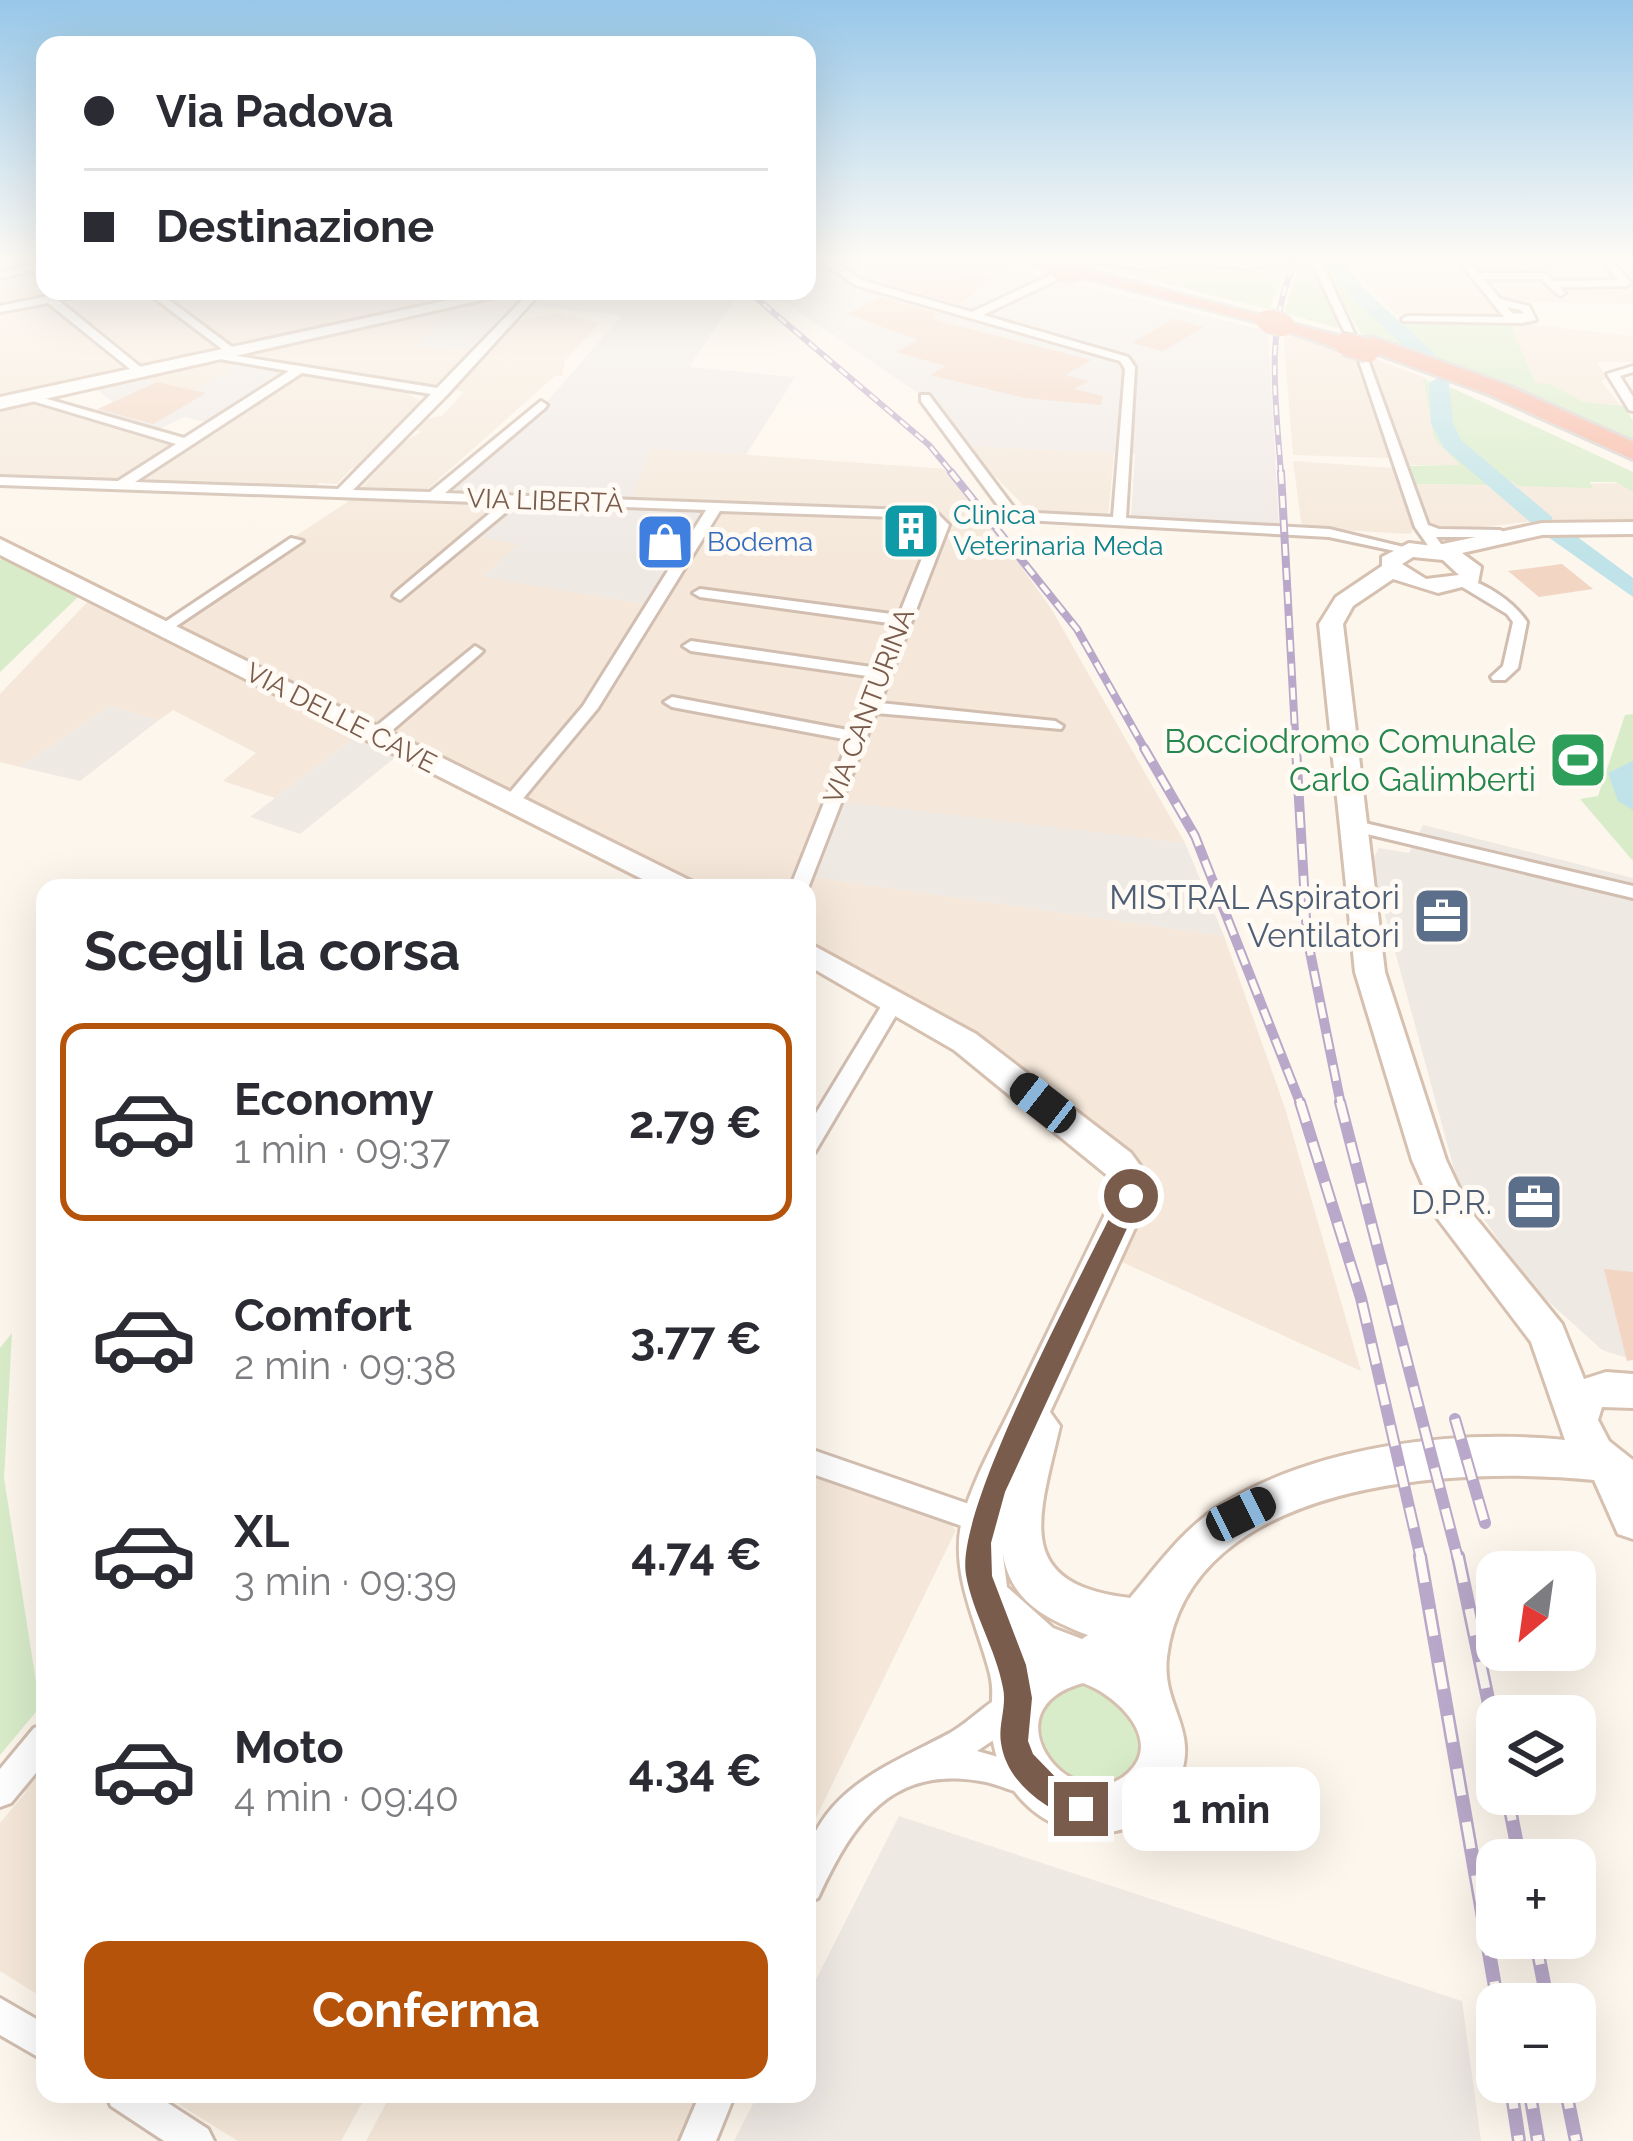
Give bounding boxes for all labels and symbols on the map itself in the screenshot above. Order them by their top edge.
street label: VIA LIBERTÀ [466,482,624,519]
place label: Clinica Veterinaria Meda [953,499,1164,561]
building icon: Clinica Veterinaria Meda [880,500,942,562]
shop icon: Bodema [634,511,696,573]
place label: Bodema [707,526,813,557]
street label: VIA CANTURINA [817,604,920,808]
street label: VIA DELLE CAVE [241,656,442,779]
place label: Bocciodromo Comunale Carlo Galimberti [1164,722,1536,799]
sports icon: Bocciodromo Comunale Carlo Galimberti [1547,729,1609,791]
place label: MISTRAL Aspiratori Ventilatori [1109,878,1400,955]
office icon: MISTRAL Aspiratori Ventilatori [1411,885,1473,947]
car [1004,1067,1082,1139]
route start [1104,1169,1158,1223]
office icon: D.P.R. [1503,1171,1565,1233]
place label: D.P.R. [1411,1183,1492,1222]
car [1201,1482,1281,1546]
north arrow [1476,1551,1596,1671]
callout: 1 min [1123,1767,1321,1851]
route end [1054,1782,1108,1836]

